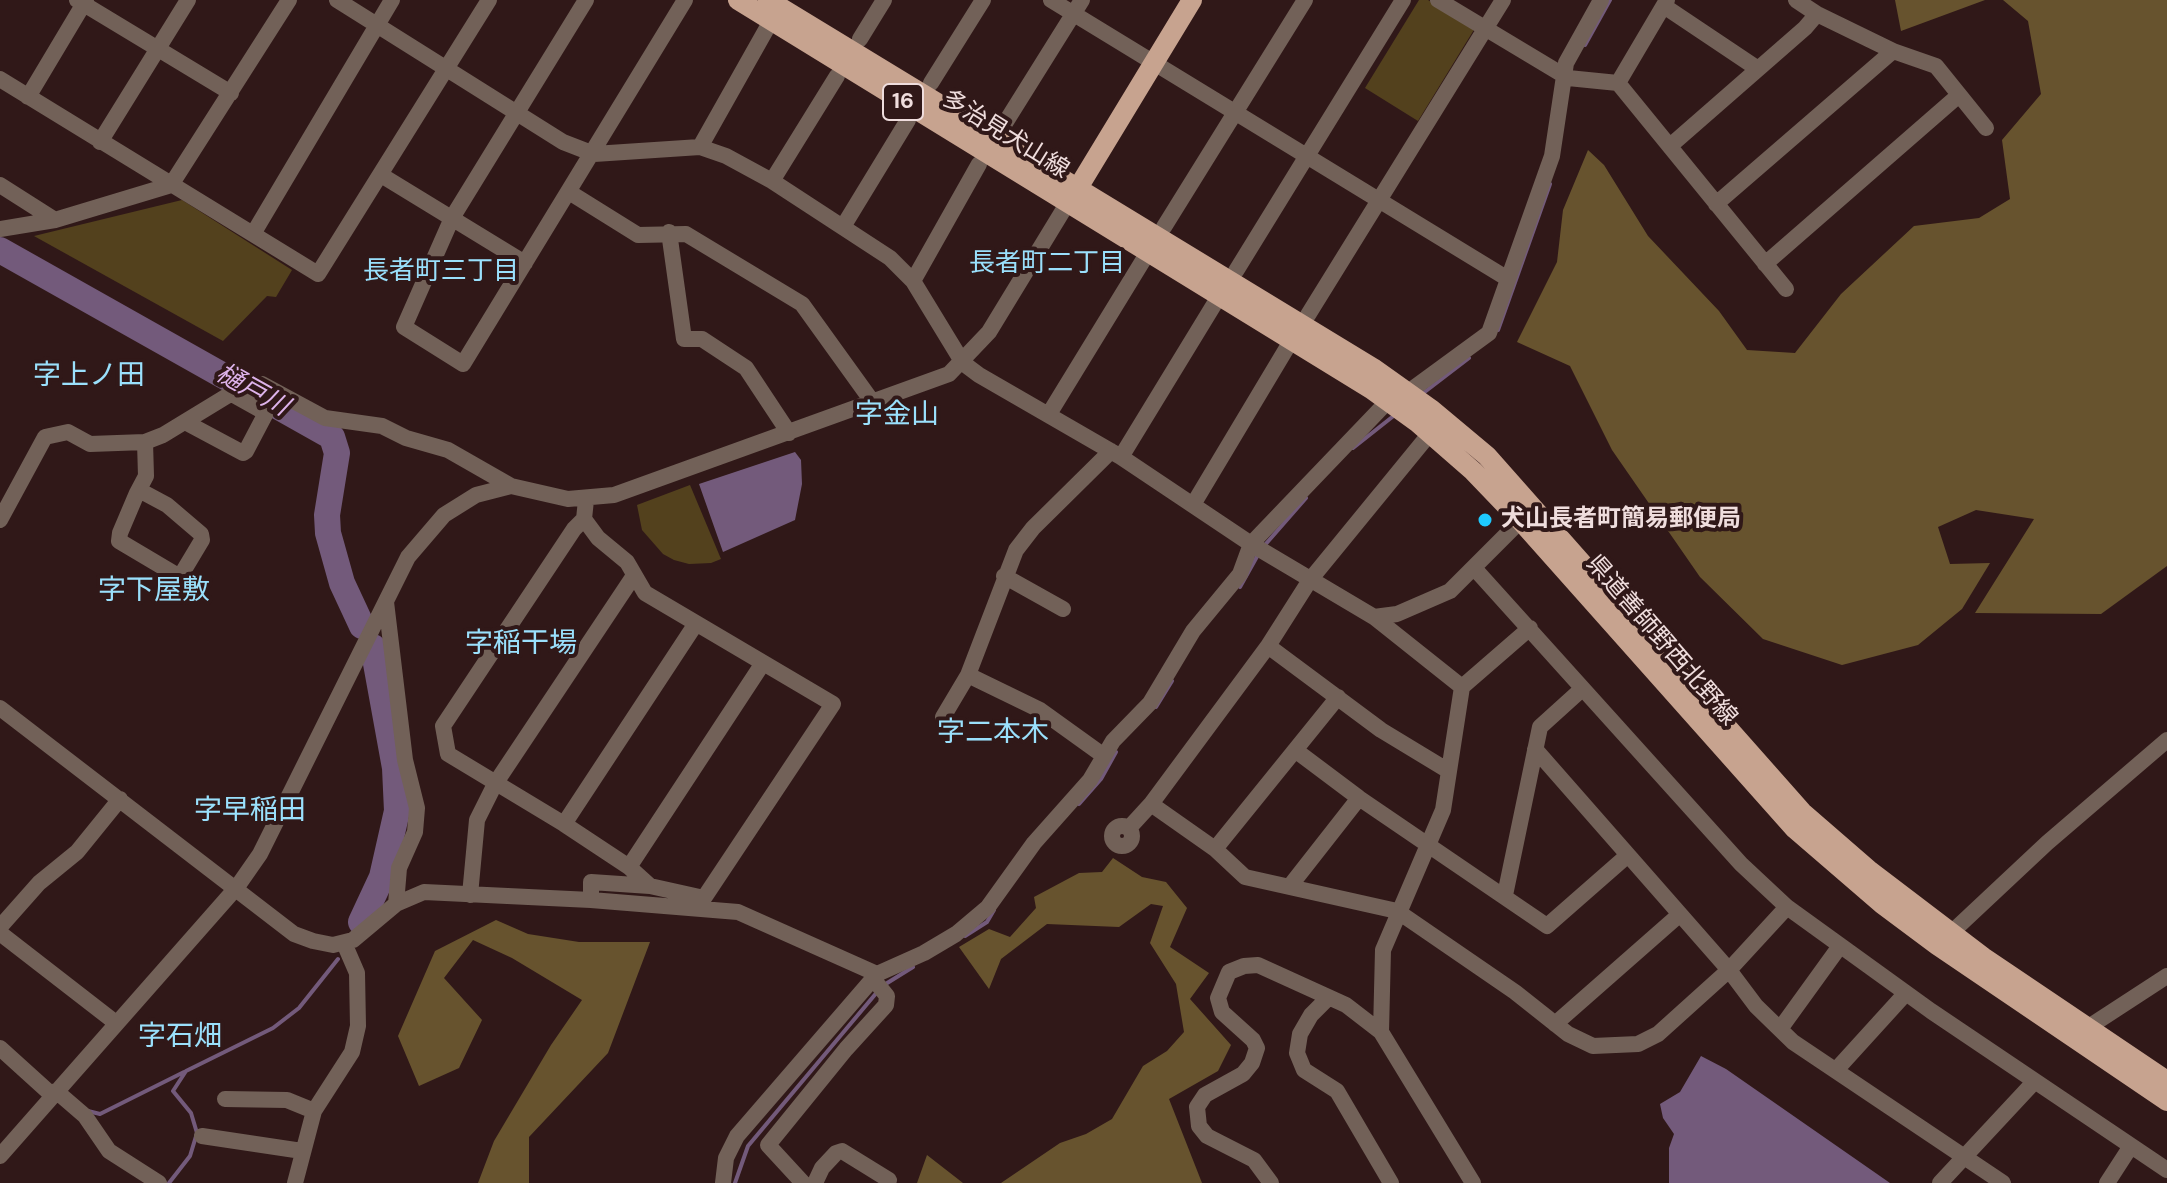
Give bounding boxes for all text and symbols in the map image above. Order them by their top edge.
road number: 16 [883,84,923,120]
street label: 多治見犬山線 [936,85,1074,185]
district label: 長者町二丁目 [969,248,1125,280]
district label: 長者町三丁目 [363,256,519,288]
water label: 樋戸川 [210,358,294,424]
district label: 字上ノ田 [33,360,145,394]
district label: 字金山 [855,399,939,433]
place label: 犬山長者町簡易郵便局 [1501,506,1741,534]
marker: 犬山長者町簡易郵便局 [1476,511,1494,529]
street label: 県道善師野西北野線 [1579,550,1743,732]
district label: 字下屋敷 [98,575,210,609]
district label: 字稲干場 [465,628,577,662]
district label: 字二本木 [937,717,1049,751]
district label: 字早稲田 [194,795,306,829]
district label: 字石畑 [138,1021,222,1055]

